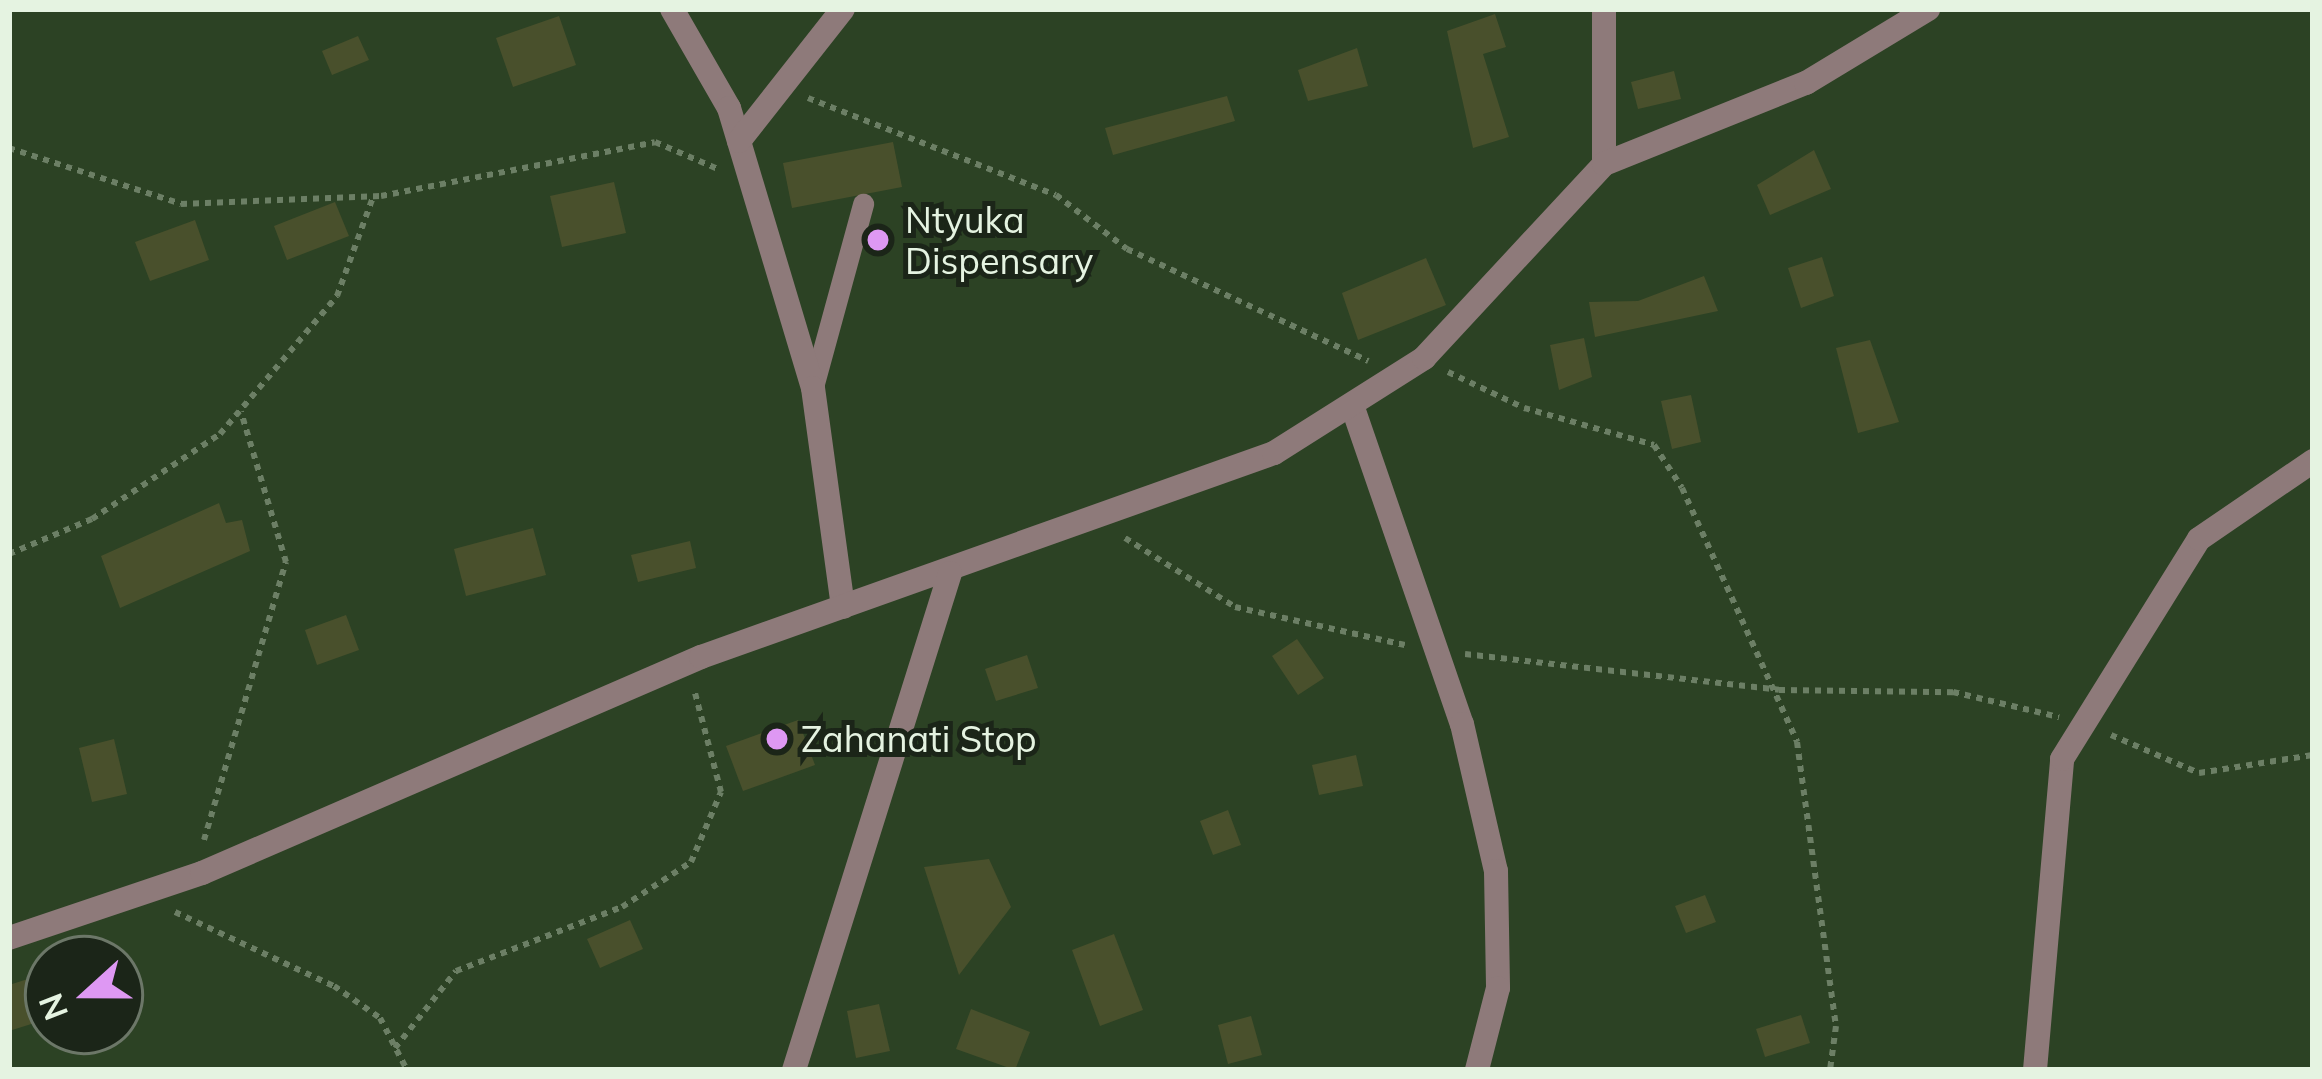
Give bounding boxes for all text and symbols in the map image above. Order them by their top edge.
place label: Ntyuka Dispensary [905,197,1093,282]
marker: Ntyuka Dispensary [862,224,894,256]
place label: Zahanati Stop [801,717,1037,761]
marker: Zahanati Stop [764,726,790,752]
north arrow [24,935,144,1055]
text: N [29,988,76,1026]

